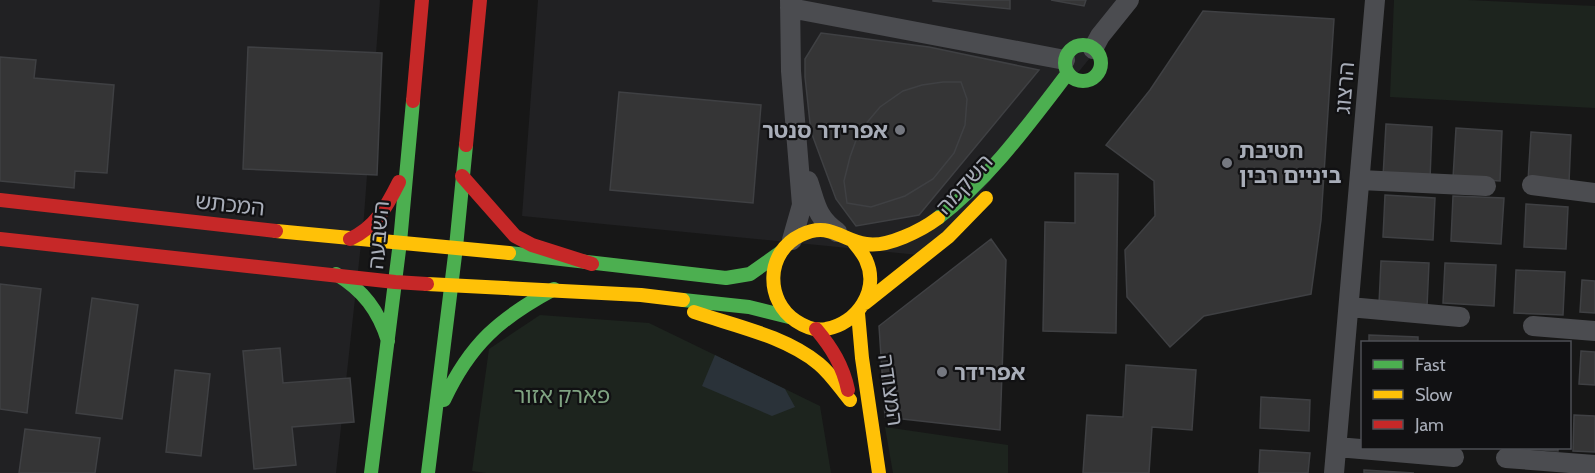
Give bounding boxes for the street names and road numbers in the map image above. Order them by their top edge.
street label: הרצוג [1329,61,1360,115]
street label: השקמה [930,149,998,220]
street label: המכתש [194,187,266,222]
street label: השבעה [362,200,395,270]
street label: המצודה [872,352,909,428]

